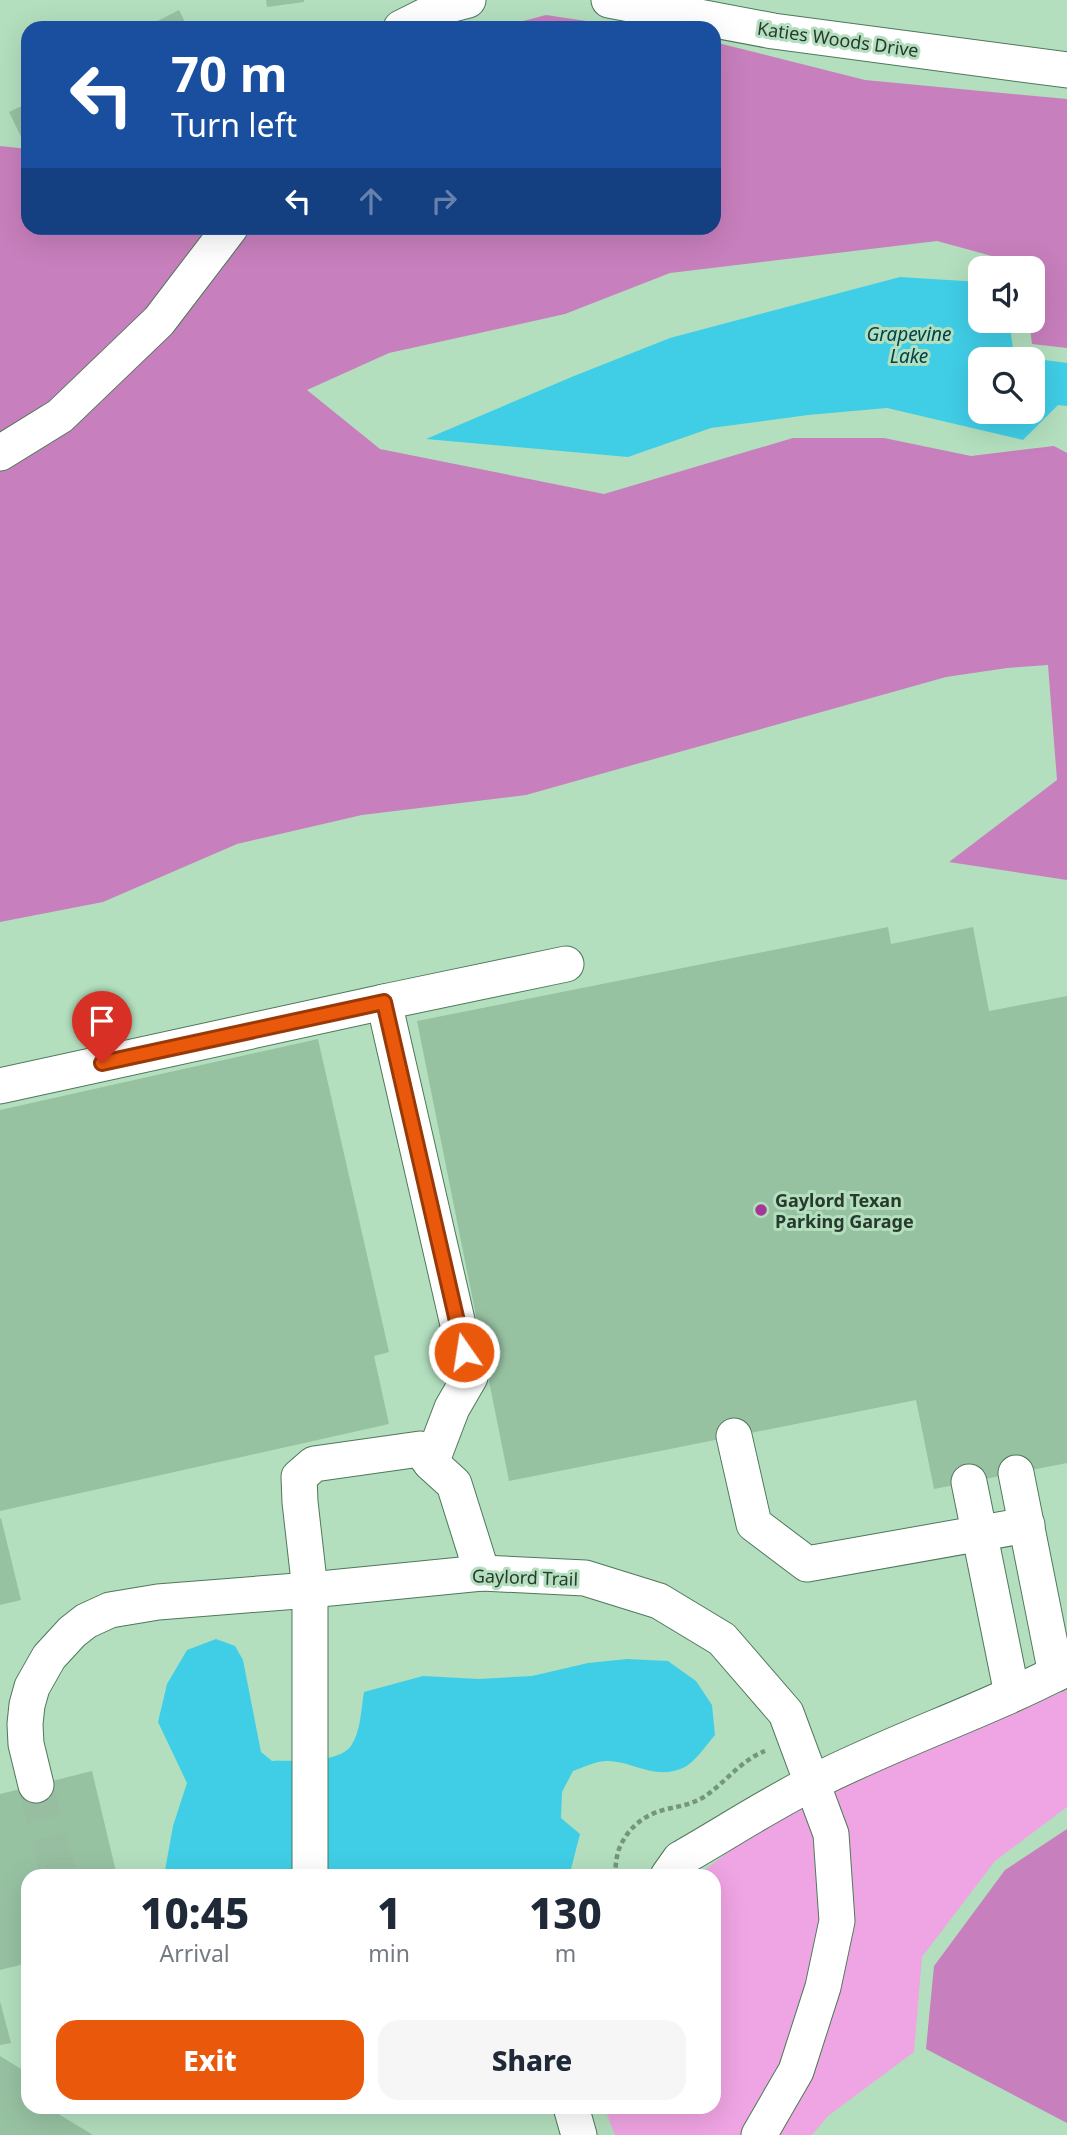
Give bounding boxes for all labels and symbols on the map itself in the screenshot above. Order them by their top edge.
street label: Katies Woods Drive [756,16,920,62]
water label: Grapevine Lake [866,321,952,369]
pin [72,991,132,1063]
place label: Gaylord Texan Parking Garage [775,1188,914,1233]
marker: Gaylord Texan Parking Garage [753,1202,769,1218]
position arrow [427,1315,501,1389]
street label: Gaylord Trail [471,1563,579,1591]

